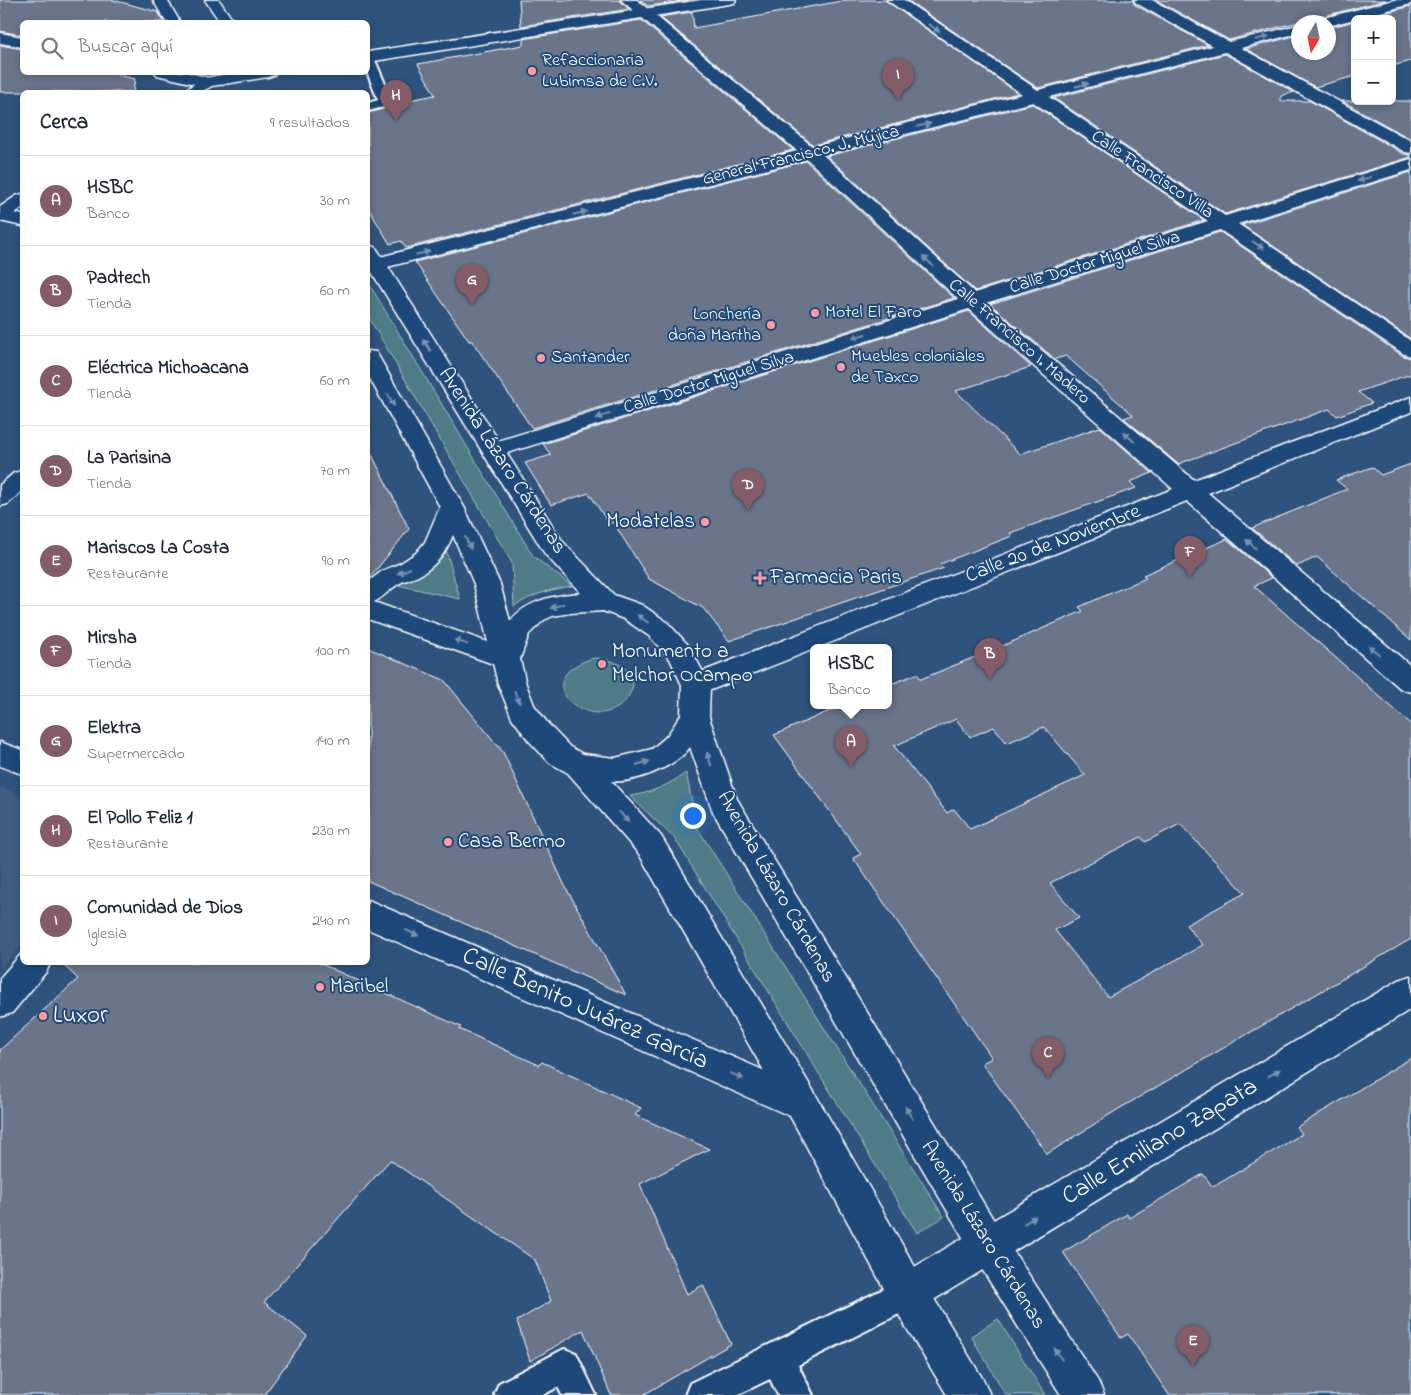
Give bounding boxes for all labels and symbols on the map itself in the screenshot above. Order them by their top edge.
north arrow [1291,15,1336,60]
one-way arrow [927,23,941,33]
one-way arrow [1255,34,1270,42]
place label: Refaccionaria Lubimsa de C.V. [542,48,658,95]
pin: I [882,59,914,100]
marker: Refaccionaria Lubimsa de C.V. [526,65,538,77]
pin: H [380,80,412,121]
one-way arrow [1074,80,1089,88]
street label: General Francisco. J. Mújica [700,119,902,193]
one-way arrow [917,121,932,129]
street label: Calle Francisco Villa [1085,124,1219,226]
one-way arrow [1357,175,1372,183]
one-way arrow [573,209,588,217]
street label: Calle Doctor Miguel Silva [1007,225,1184,302]
one-way arrow [1251,240,1264,250]
one-way arrow [415,249,430,257]
one-way arrow [922,255,934,267]
pin: G [456,264,488,305]
street label: Calle Francisco I. Madero [942,273,1096,411]
place label: Motel El Faro [825,300,922,326]
place label: Lonchería doña Martha [668,302,761,349]
marker: Motel El Faro [809,307,821,319]
marker: Lonchería doña Martha [765,319,777,331]
one-way arrow [851,333,866,341]
one-way arrow [422,339,431,352]
place label: Muebles coloniales de Taxco [851,344,985,391]
place label: Santander [551,345,630,371]
street label: Calle Doctor Miguel Silva [621,345,798,422]
marker: Santander [535,352,547,364]
marker: Muebles coloniales de Taxco [835,361,847,373]
street label: Avenida Lázaro Cárdenas [430,362,574,560]
one-way arrow [387,393,396,407]
one-way arrow [595,413,610,421]
one-way arrow [1122,432,1135,443]
pin: D [732,469,764,510]
street label: Calle 20 de Noviembre [961,497,1146,591]
place label: Modatelas [606,507,695,537]
marker: Modatelas [699,516,711,528]
one-way arrow [465,536,473,550]
pin: F [1174,536,1206,577]
one-way arrow [1246,538,1258,550]
place label: Farmacia Paris [769,563,902,593]
one-way arrow [397,568,411,576]
marker: Farmacia Paris [754,572,766,584]
one-way arrow [549,602,564,610]
one-way arrow [636,614,650,624]
place label: Monumento a Melchor Ocampo [612,637,753,691]
one-way arrow [454,638,469,646]
pin: B [974,638,1006,679]
one-way arrow [1368,645,1381,656]
marker: Monumento a Melchor Ocampo [596,658,608,670]
one-way arrow [513,690,521,705]
pin: A [835,726,867,767]
one-way arrow [704,752,712,767]
one-way arrow [636,759,651,767]
street label: Avenida Lázaro Cárdenas [709,786,843,988]
your location [680,803,706,829]
one-way arrow [618,810,630,822]
place label: Casa Bermo [458,827,565,857]
marker: Casa Bermo [442,836,454,848]
one-way arrow [405,930,419,938]
street label: Calle Benito Juárez García [456,938,714,1080]
place label: Maribel [330,972,388,1002]
marker: Maribel [314,981,326,993]
place label: Luxor [53,998,108,1034]
marker: Luxor [37,1010,49,1022]
pin: C [1032,1037,1064,1078]
street label: Calle Emiliano Zapata [1055,1069,1265,1215]
one-way arrow [1267,1069,1280,1078]
one-way arrow [730,1072,744,1080]
one-way arrow [904,1107,913,1120]
street label: Avenida Lázaro Cárdenas [913,1135,1053,1335]
one-way arrow [1023,1216,1036,1225]
pin: E [1177,1325,1209,1366]
one-way arrow [1053,1347,1062,1361]

